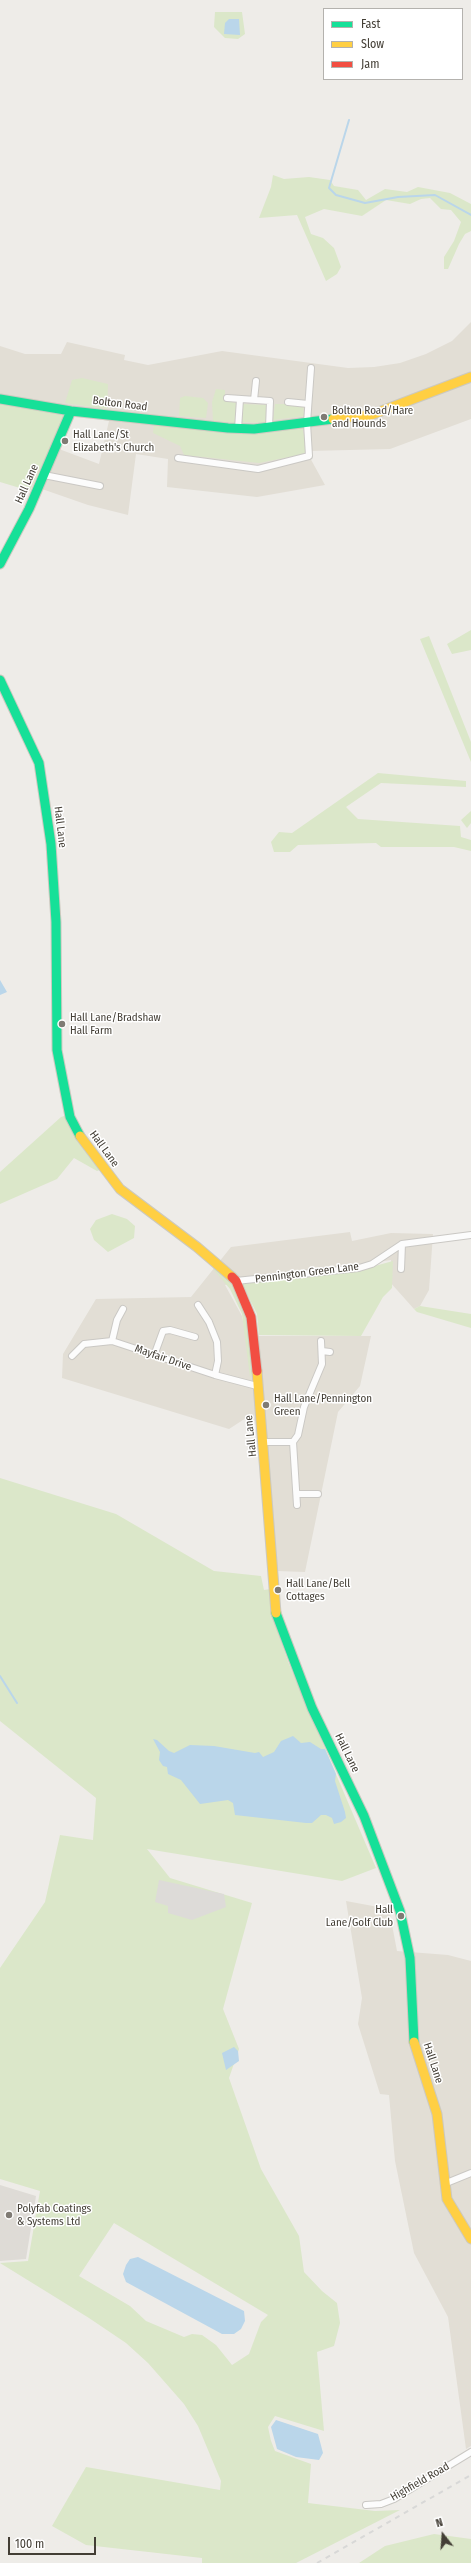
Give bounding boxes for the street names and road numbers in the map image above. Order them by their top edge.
street label: Bolton Road [92,394,148,414]
street label: Hall Lane [12,462,42,506]
street label: Hall Lane [51,805,69,849]
street label: Hall Lane [86,1128,122,1170]
street label: Pennington Green Lane [254,1260,360,1286]
street label: Mayfair Drive [133,1342,193,1374]
street label: Hall Lane [242,1415,260,1457]
street label: Hall Lane [332,1731,362,1775]
street label: Hall Lane [420,2041,446,2085]
street label: Highfield Road [388,2460,452,2504]

